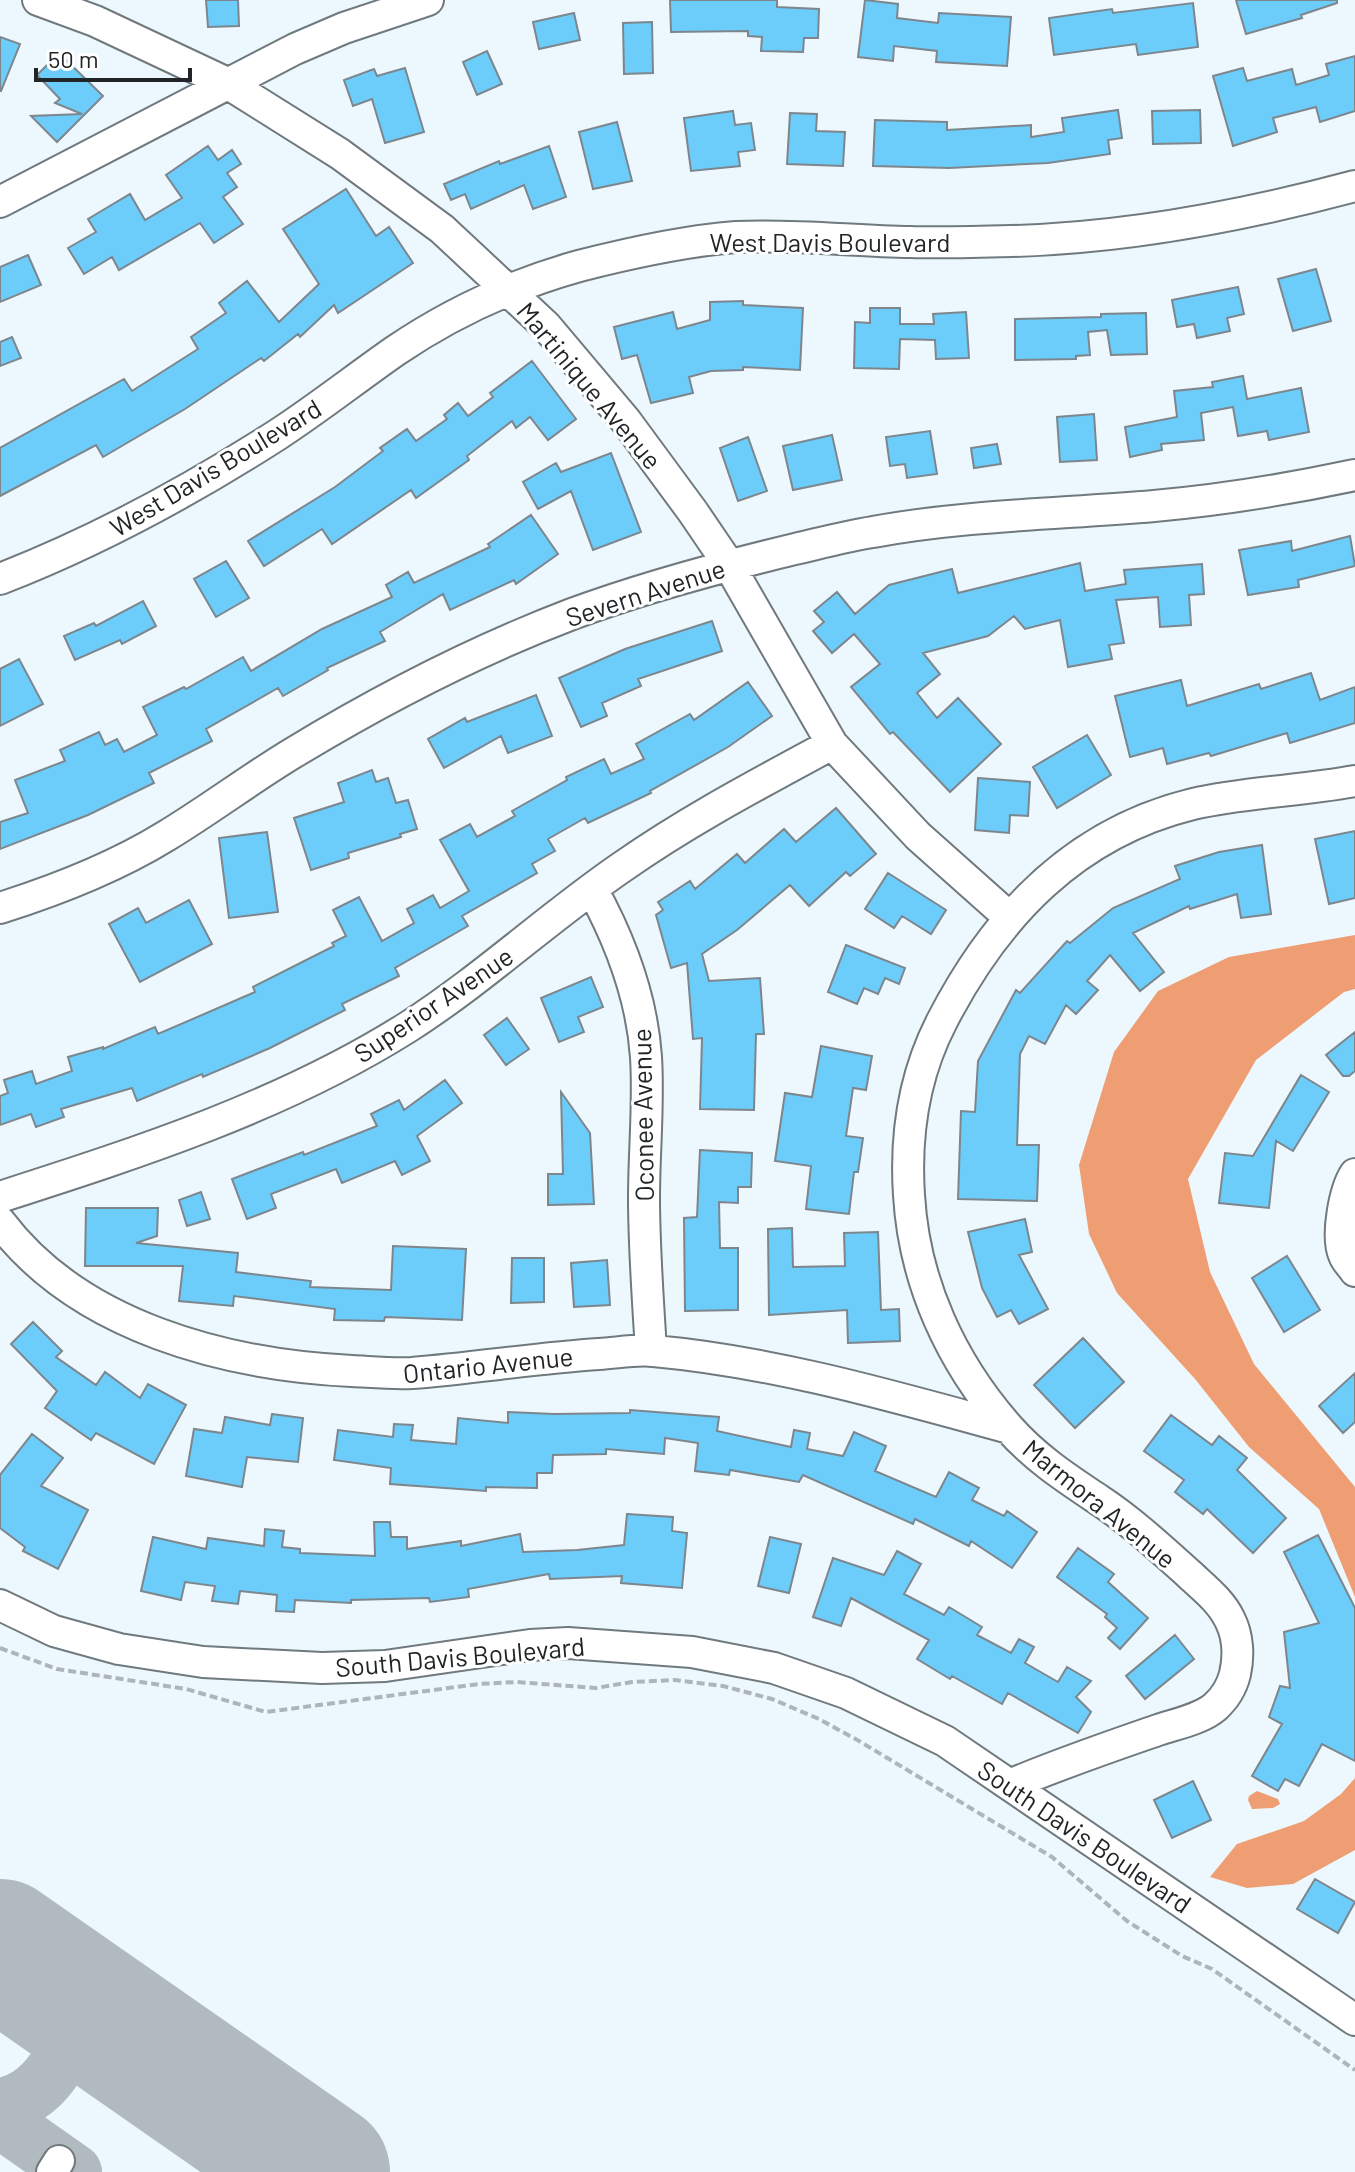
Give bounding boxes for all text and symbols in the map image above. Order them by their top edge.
scale bar [36,32,190,82]
text: 50 m [48,44,99,73]
street label: West Davis Boulevard [710,226,950,257]
street label: Martinique Avenue [511,295,669,475]
street label: West Davis Boulevard [104,392,326,542]
street label: Severn Avenue [561,552,729,632]
street label: Superior Avenue [348,940,518,1068]
street label: Oconee Avenue [625,1028,659,1202]
street label: Ontario Avenue [401,1340,575,1388]
street label: Marmora Avenue [1017,1432,1183,1574]
street label: South Davis Boulevard [334,1630,586,1682]
street label: South Davis Boulevard [973,1753,1197,1919]

